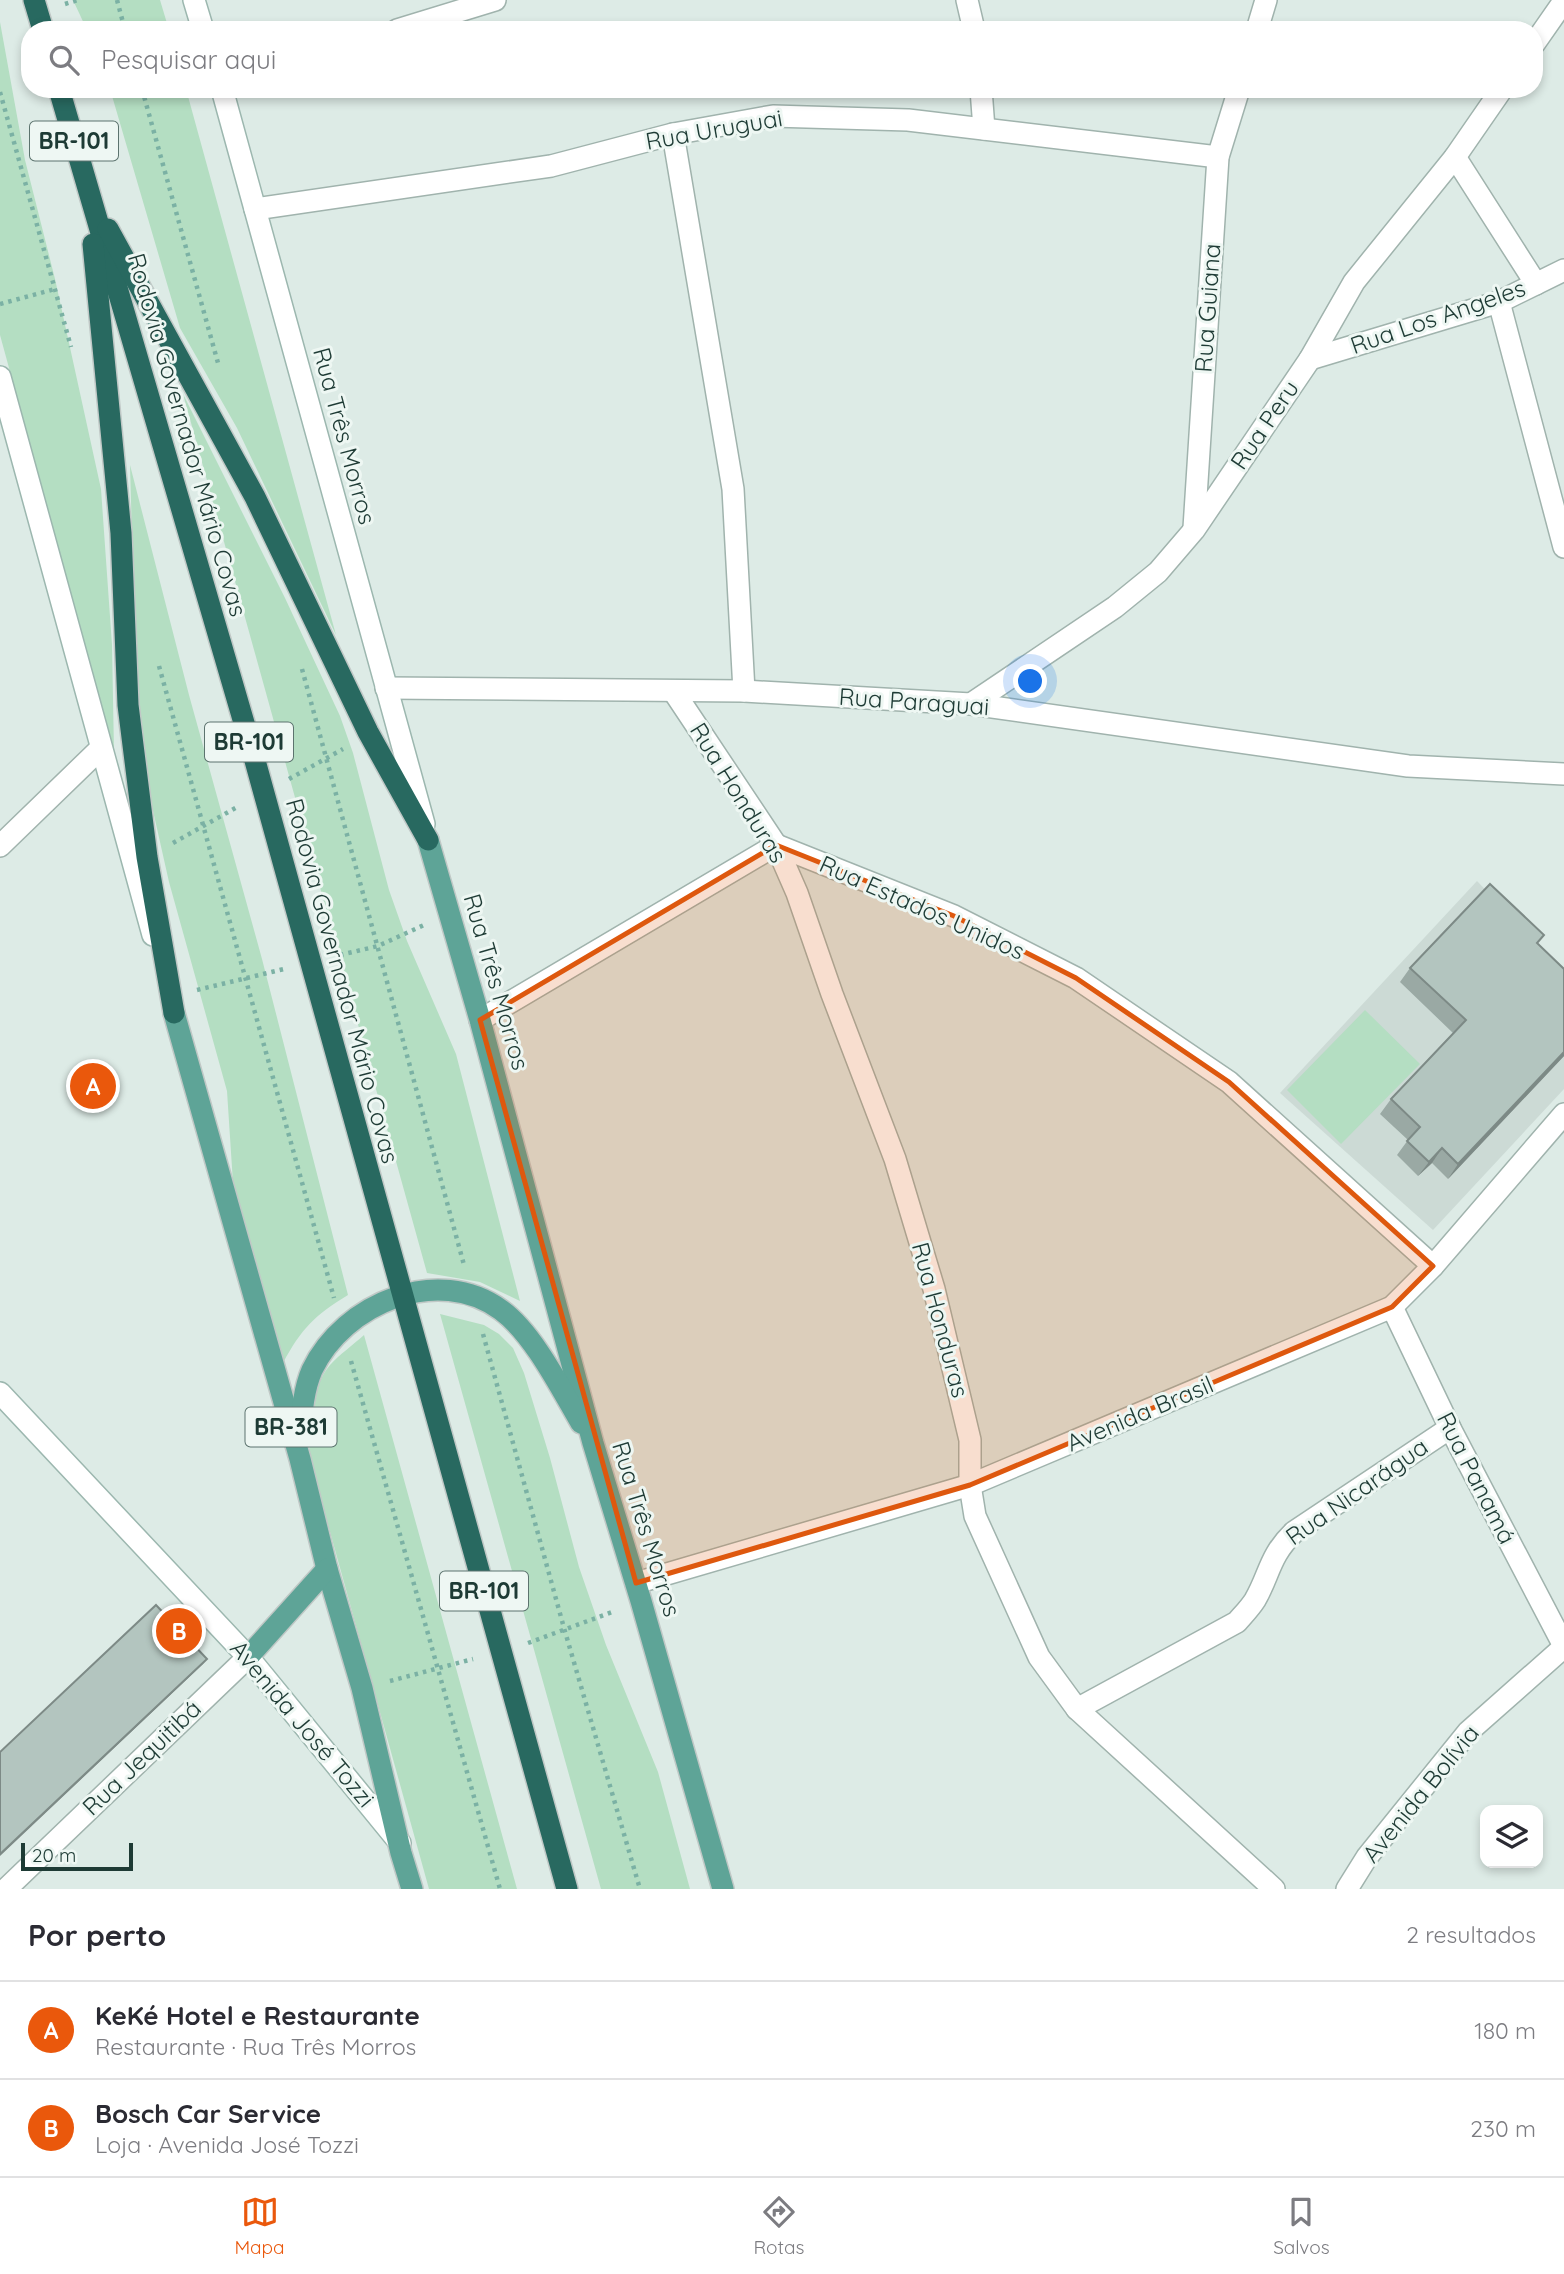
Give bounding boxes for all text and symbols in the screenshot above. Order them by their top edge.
search box [21,21,1543,98]
icon: search [45,41,83,79]
text: Pesquisar aqui [101,43,276,76]
street label: Rua Uruguai [643,102,785,156]
road number: BR-101 [30,122,118,160]
street label: Rua Guiana [1188,243,1226,373]
street label: Rodovia Governador Mário Covas [122,250,254,620]
street label: Rua Los Angeles [1346,272,1529,360]
street label: Rua Três Morros [307,344,383,527]
street label: Rua Peru [1223,374,1305,475]
your location [1013,664,1047,698]
street label: Rua Paraguai [838,681,990,721]
street label: Rua Honduras [684,717,794,868]
road number: BR-101 [205,722,293,762]
street label: Rodovia Governador Mário Covas [280,795,406,1166]
street label: Rua Estados Unidos [815,848,1030,966]
street label: Rua Três Morros [457,890,536,1073]
pin: A [70,1060,116,1112]
street label: Rua Honduras [906,1239,976,1401]
street label: Avenida Brasil [1062,1369,1218,1457]
street label: Rua Panamá [1431,1407,1523,1549]
road number: BR-381 [246,1408,336,1446]
street label: Rua Nicarágua [1280,1431,1433,1551]
street label: Rua Três Morros [606,1437,688,1620]
road number: BR-101 [440,1572,528,1610]
pin: B [156,1605,202,1657]
street label: Avenida José Tozzi [224,1634,382,1813]
street label: Rua Jequitibá [76,1693,207,1821]
street label: Avenida Bolívia [1355,1718,1485,1868]
map controls [1480,1805,1543,1868]
button: layers [1480,1805,1543,1868]
scale bar [21,1840,133,1872]
text: 20 m [32,1843,76,1867]
text: Por perto [28,1916,166,1954]
text: 2 resultados [1406,1920,1536,1949]
text: KeKé Hotel e Restaurante [95,1999,420,2032]
text: A [44,2016,58,2045]
text: 180 m [1474,2016,1536,2045]
text: Restaurante · Rua Três Morros [95,2032,416,2061]
text: Bosch Car Service [95,2097,321,2130]
text: B [43,2114,59,2143]
text: 230 m [1470,2114,1536,2143]
text: Loja · Avenida José Tozzi [95,2130,359,2159]
tab: Mapa [234,2193,285,2259]
tab: Rotas [753,2193,804,2259]
tab: Salvos [1273,2193,1330,2259]

